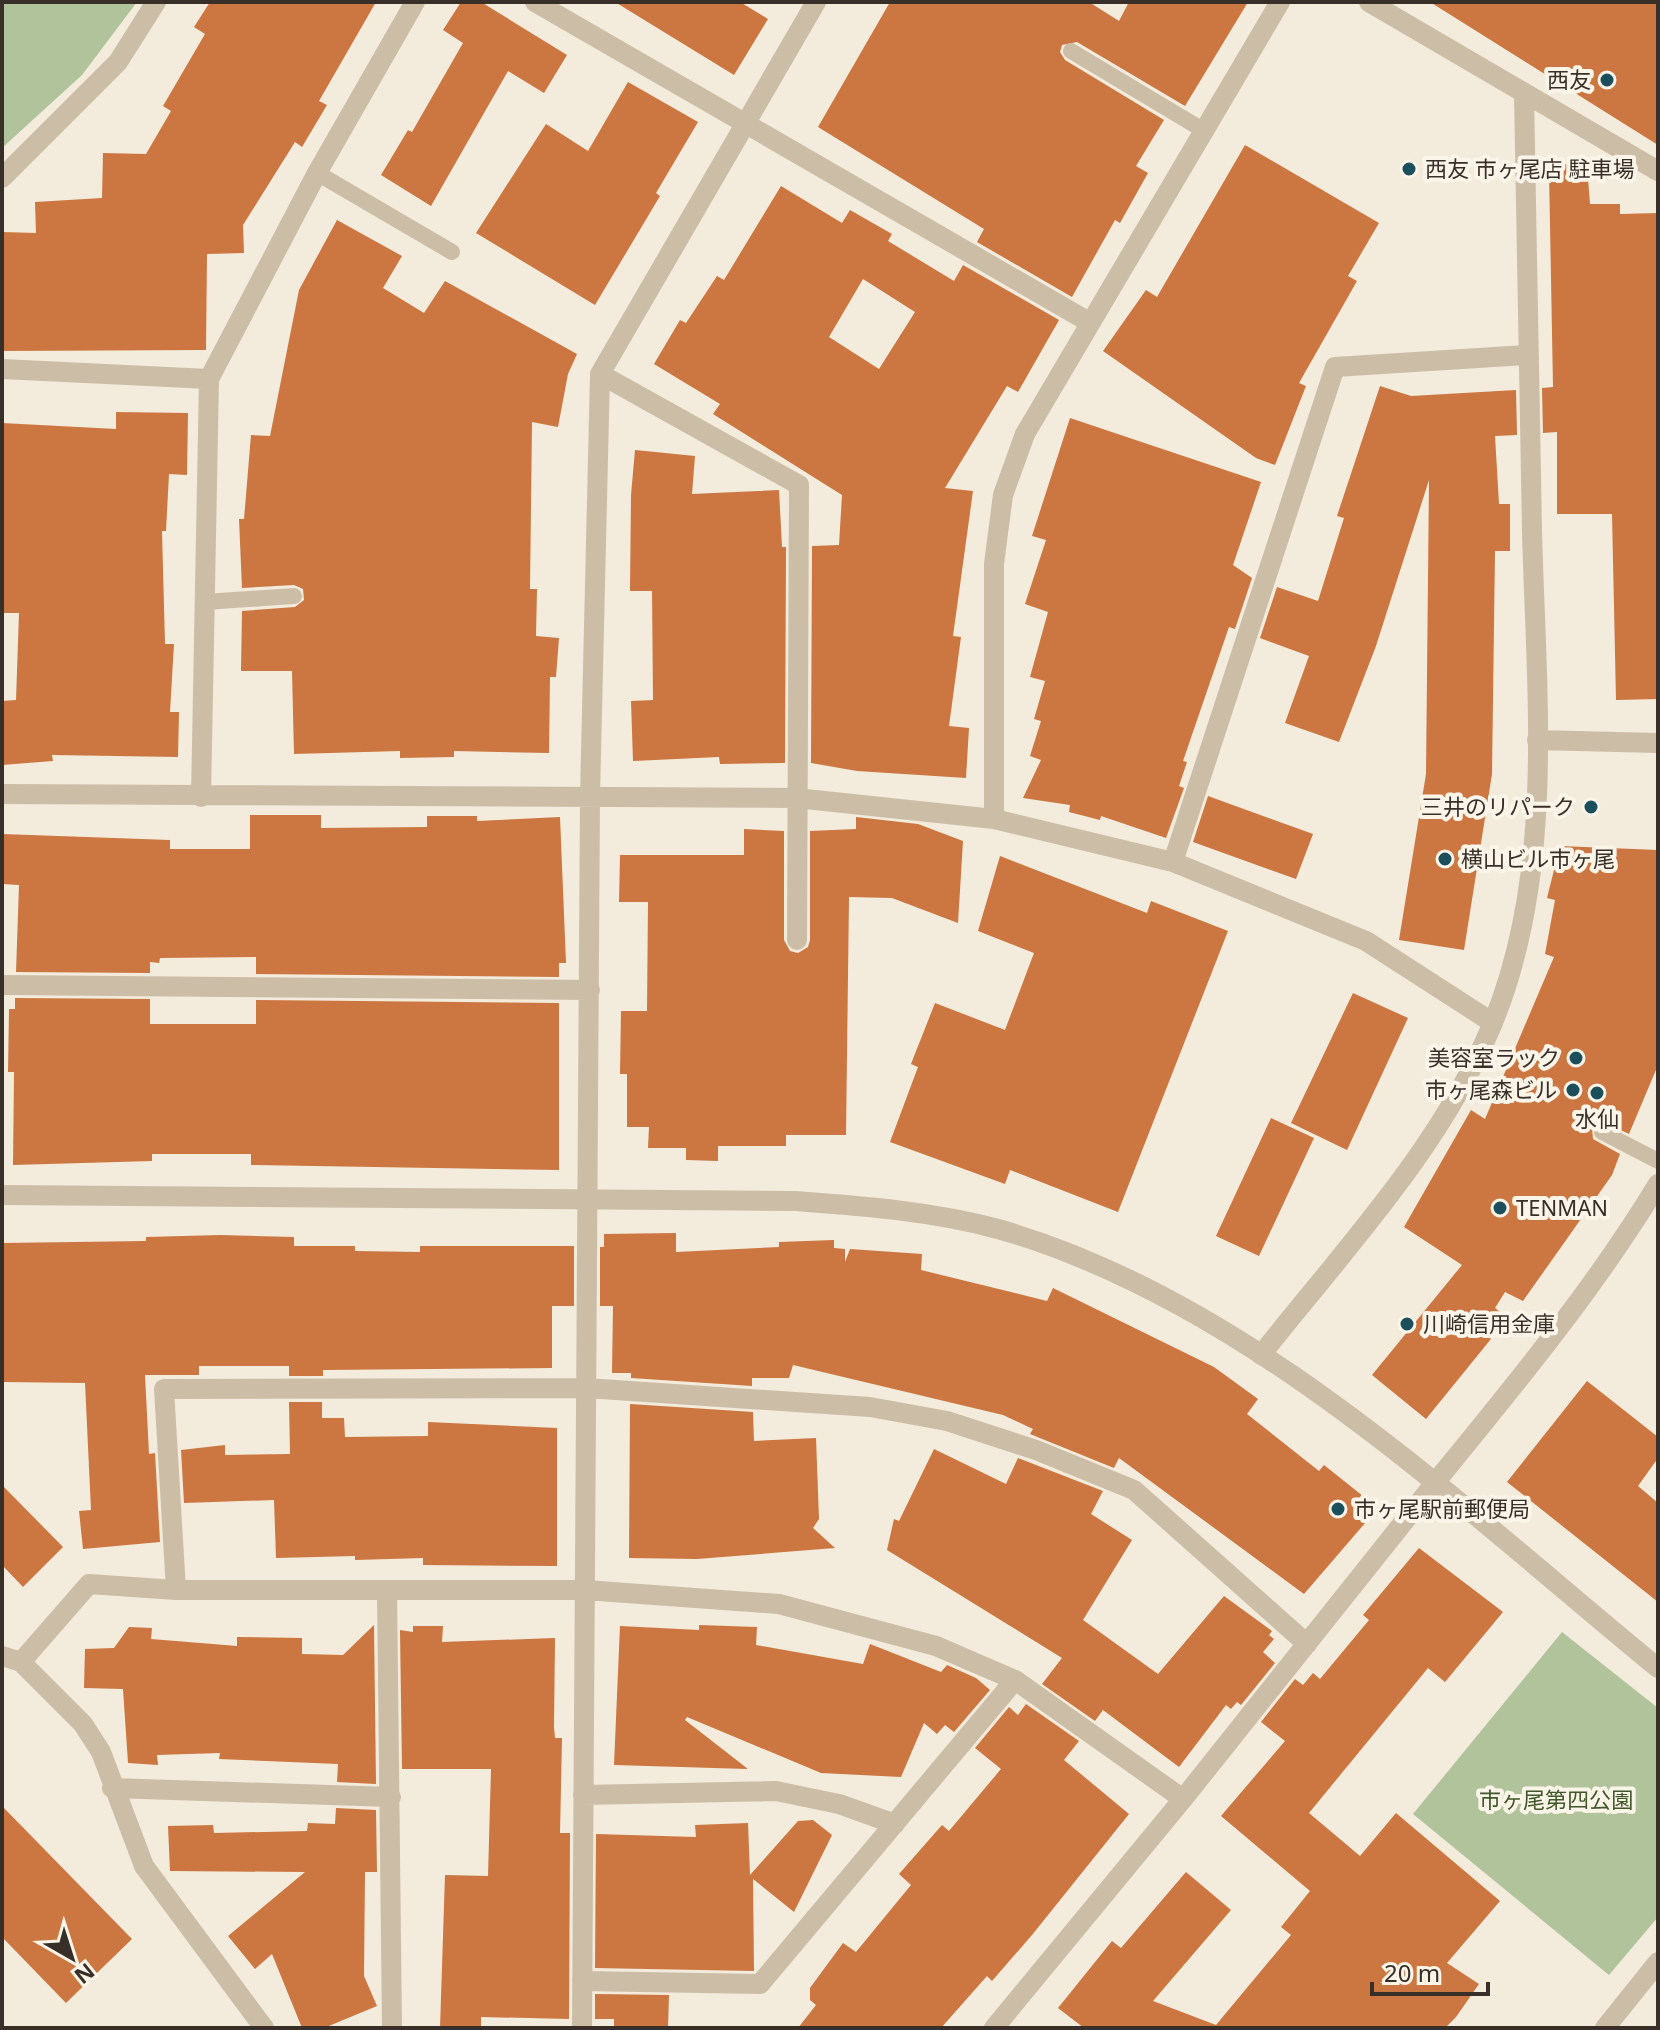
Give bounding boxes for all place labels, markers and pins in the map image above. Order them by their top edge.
place label: 西友 [1547,64,1591,94]
marker: 西友 [1598,71,1616,89]
place label: 西友 市ヶ尾店 駐車場 [1425,153,1634,183]
marker: 西友 市ヶ尾店 駐車場 [1400,160,1418,178]
place label: 三井のリパーク [1421,791,1575,821]
marker: 三井のリパーク [1582,798,1600,816]
place label: 横山ビル市ヶ尾 [1461,843,1615,873]
marker: 横山ビル市ヶ尾 [1436,850,1454,868]
place label: 美容室ラック [1428,1042,1560,1072]
marker: 美容室ラック [1567,1049,1585,1067]
place label: 市ヶ尾森ビル [1425,1074,1557,1104]
marker: 市ヶ尾森ビル [1564,1081,1582,1099]
marker: 水仙 [1588,1084,1606,1102]
place label: 水仙 [1575,1103,1619,1133]
place label: TENMAN [1516,1192,1608,1222]
marker: TENMAN [1491,1199,1509,1217]
place label: 川崎信用金庫 [1423,1308,1555,1338]
marker: 川崎信用金庫 [1398,1315,1416,1333]
place label: 市ヶ尾駅前郵便局 [1354,1493,1530,1523]
marker: 市ヶ尾駅前郵便局 [1329,1500,1347,1518]

